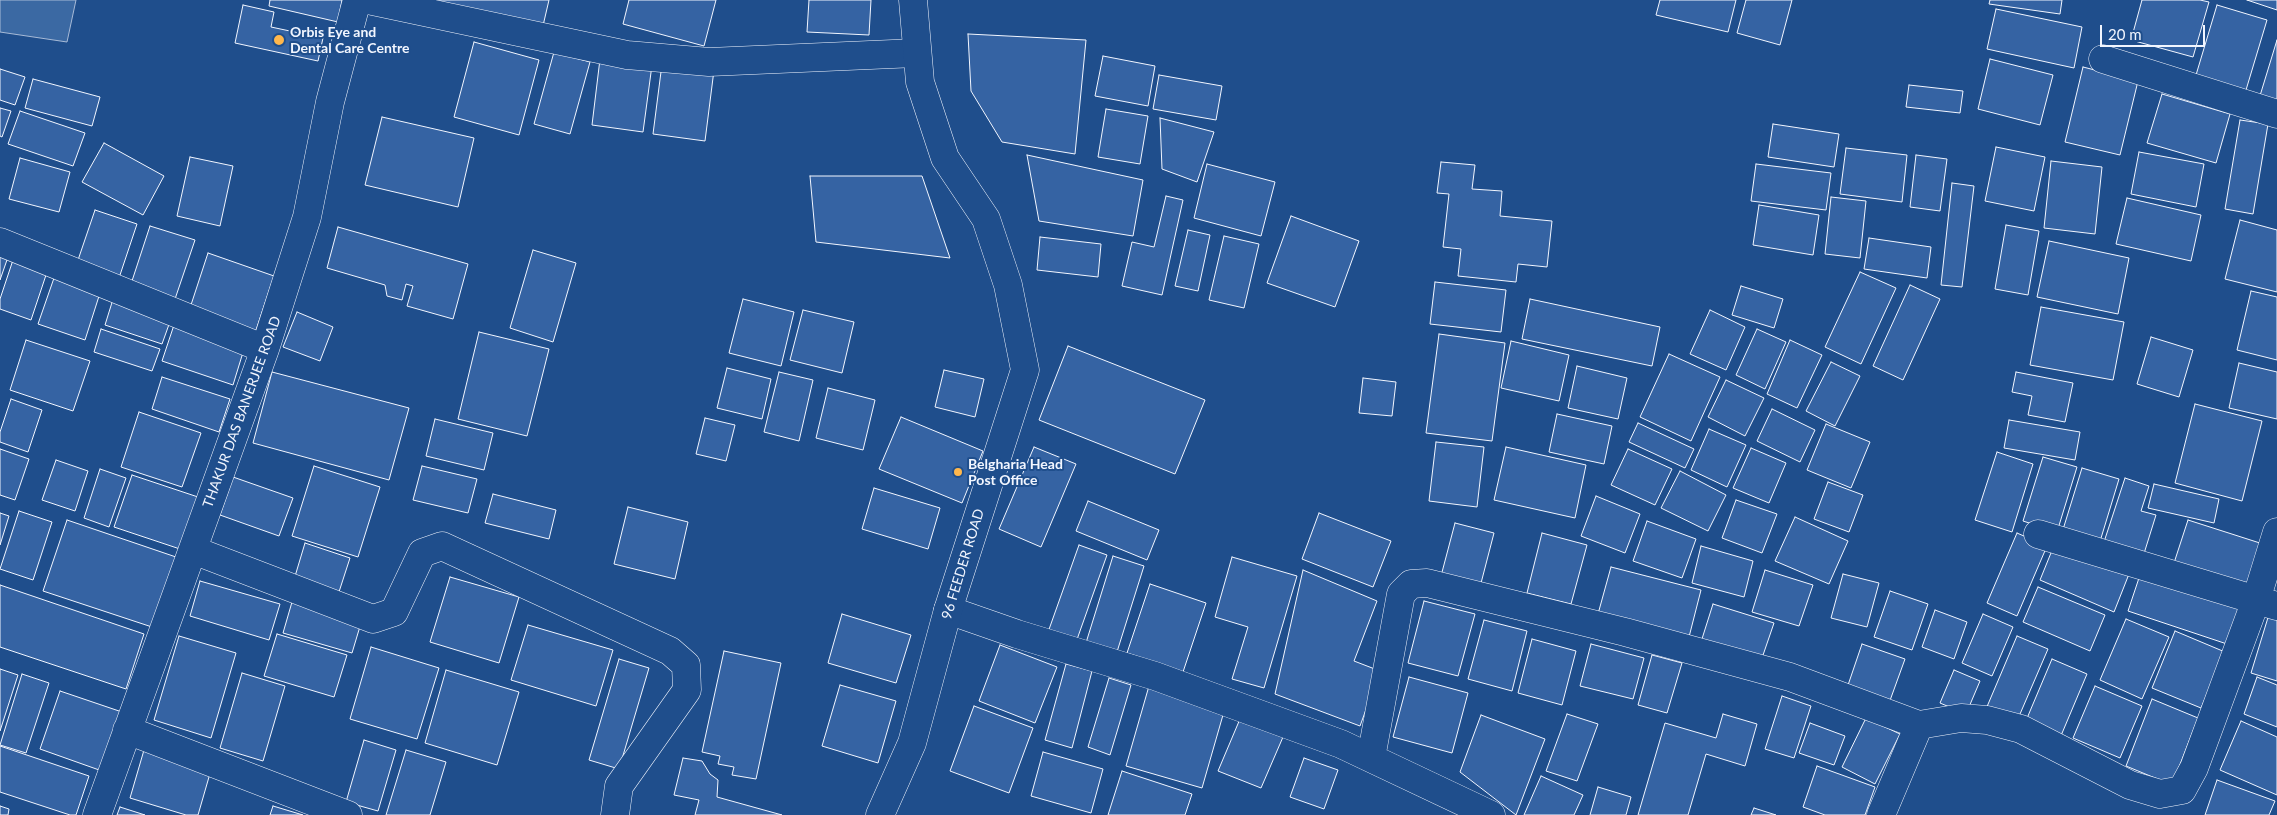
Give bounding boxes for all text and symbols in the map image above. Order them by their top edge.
scale bar [2102,15,2207,47]
place label: Orbis Eye and Dental Care Centre [290,24,409,56]
text: 20 m [2108,25,2142,43]
marker: Orbis Eye and Dental Care Centre [272,33,286,47]
street label: THAKUR DAS BANERJEE ROAD [199,314,285,510]
place label: Belgharia Head Post Office [968,456,1063,488]
marker: Belgharia Head Post Office [952,466,964,478]
street label: 96 FEEDER ROAD [938,507,988,621]

